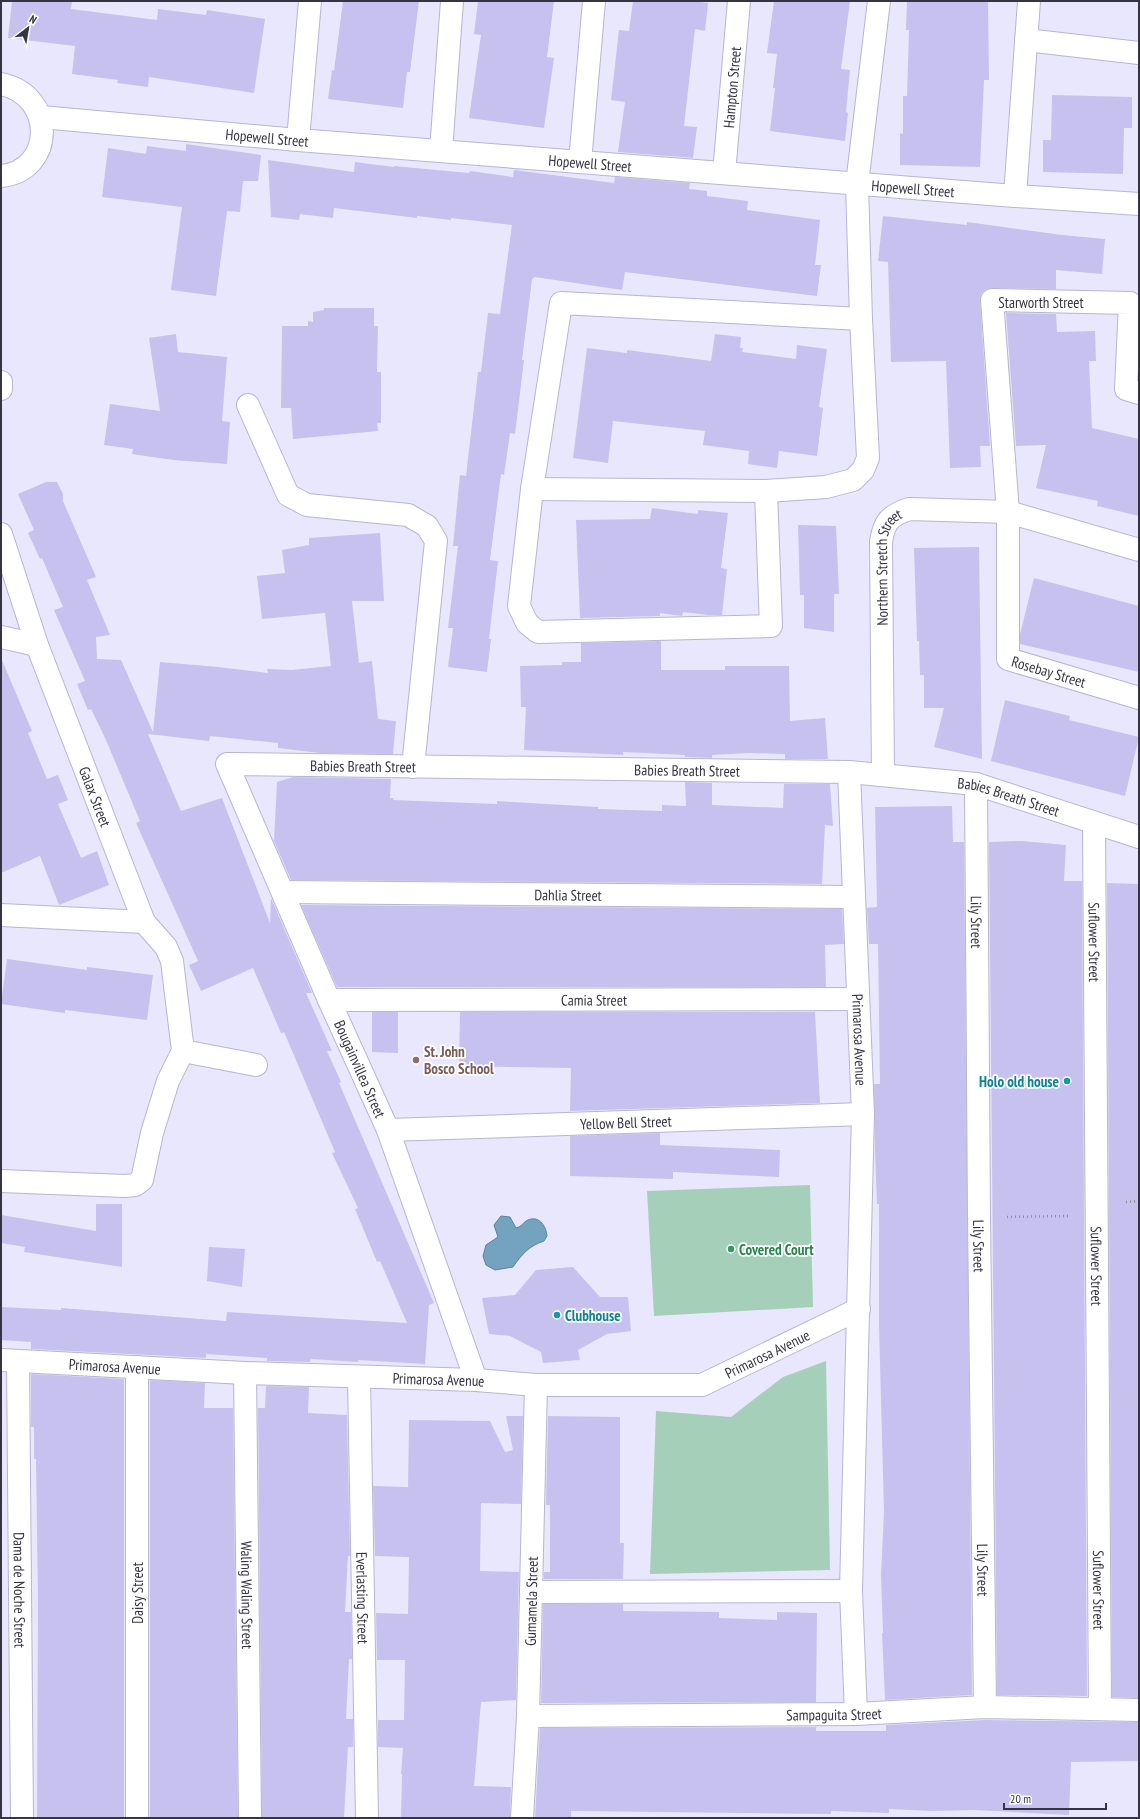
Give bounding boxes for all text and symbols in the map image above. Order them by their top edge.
north arrow [8,8,48,48]
text: N [27,12,39,27]
street label: Hampton Street [718,46,744,129]
street label: Hopewell Street [225,124,309,150]
street label: Hopewell Street [548,150,632,176]
street label: Hopewell Street [871,175,955,201]
street label: Starworth Street [998,293,1084,312]
street label: Northern Stretch Street [871,504,905,626]
street label: Rosebay Street [1010,651,1088,691]
street label: Babies Breath Street [310,756,416,776]
street label: Babies Breath Street [634,760,740,780]
street label: Galax Street [75,764,116,829]
street label: Babies Breath Street [957,773,1062,820]
street label: Dahlia Street [534,885,602,904]
street label: Lily Street [967,896,987,948]
street label: Suflower Street [1085,902,1105,982]
street label: Camia Street [561,990,627,1009]
street label: Primarosa Avenue [849,993,871,1086]
street label: Bougainvillea Street [330,1017,390,1121]
place label: St. John Bosco School [424,1042,494,1078]
marker: St. John Bosco School [411,1055,421,1065]
place label: Holo old house [979,1072,1059,1091]
marker: Holo old house [1062,1076,1072,1086]
street label: Yellow Bell Street [580,1111,672,1133]
street label: Lily Street [970,1220,989,1272]
street label: Suflower Street [1087,1226,1107,1306]
place label: Covered Court [739,1240,814,1259]
marker: Covered Court [726,1244,736,1254]
place label: Clubhouse [565,1306,621,1325]
marker: Clubhouse [552,1310,562,1320]
street label: Primarosa Avenue [722,1325,813,1382]
street label: Primarosa Avenue [68,1354,161,1378]
street label: Primarosa Avenue [392,1368,485,1390]
street label: Dama de Noche Street [10,1532,30,1648]
street label: Waling Waling Street [237,1541,258,1649]
street label: Lily Street [974,1544,993,1596]
street label: Suflower Street [1089,1550,1109,1630]
street label: Everlasting Street [353,1552,373,1644]
street label: Gumamela Street [520,1556,541,1646]
street label: Daisy Street [128,1562,147,1624]
street label: Sampaguita Street [786,1703,882,1724]
scale bar [1004,1785,1106,1811]
text: 20 m [1010,1791,1031,1806]

